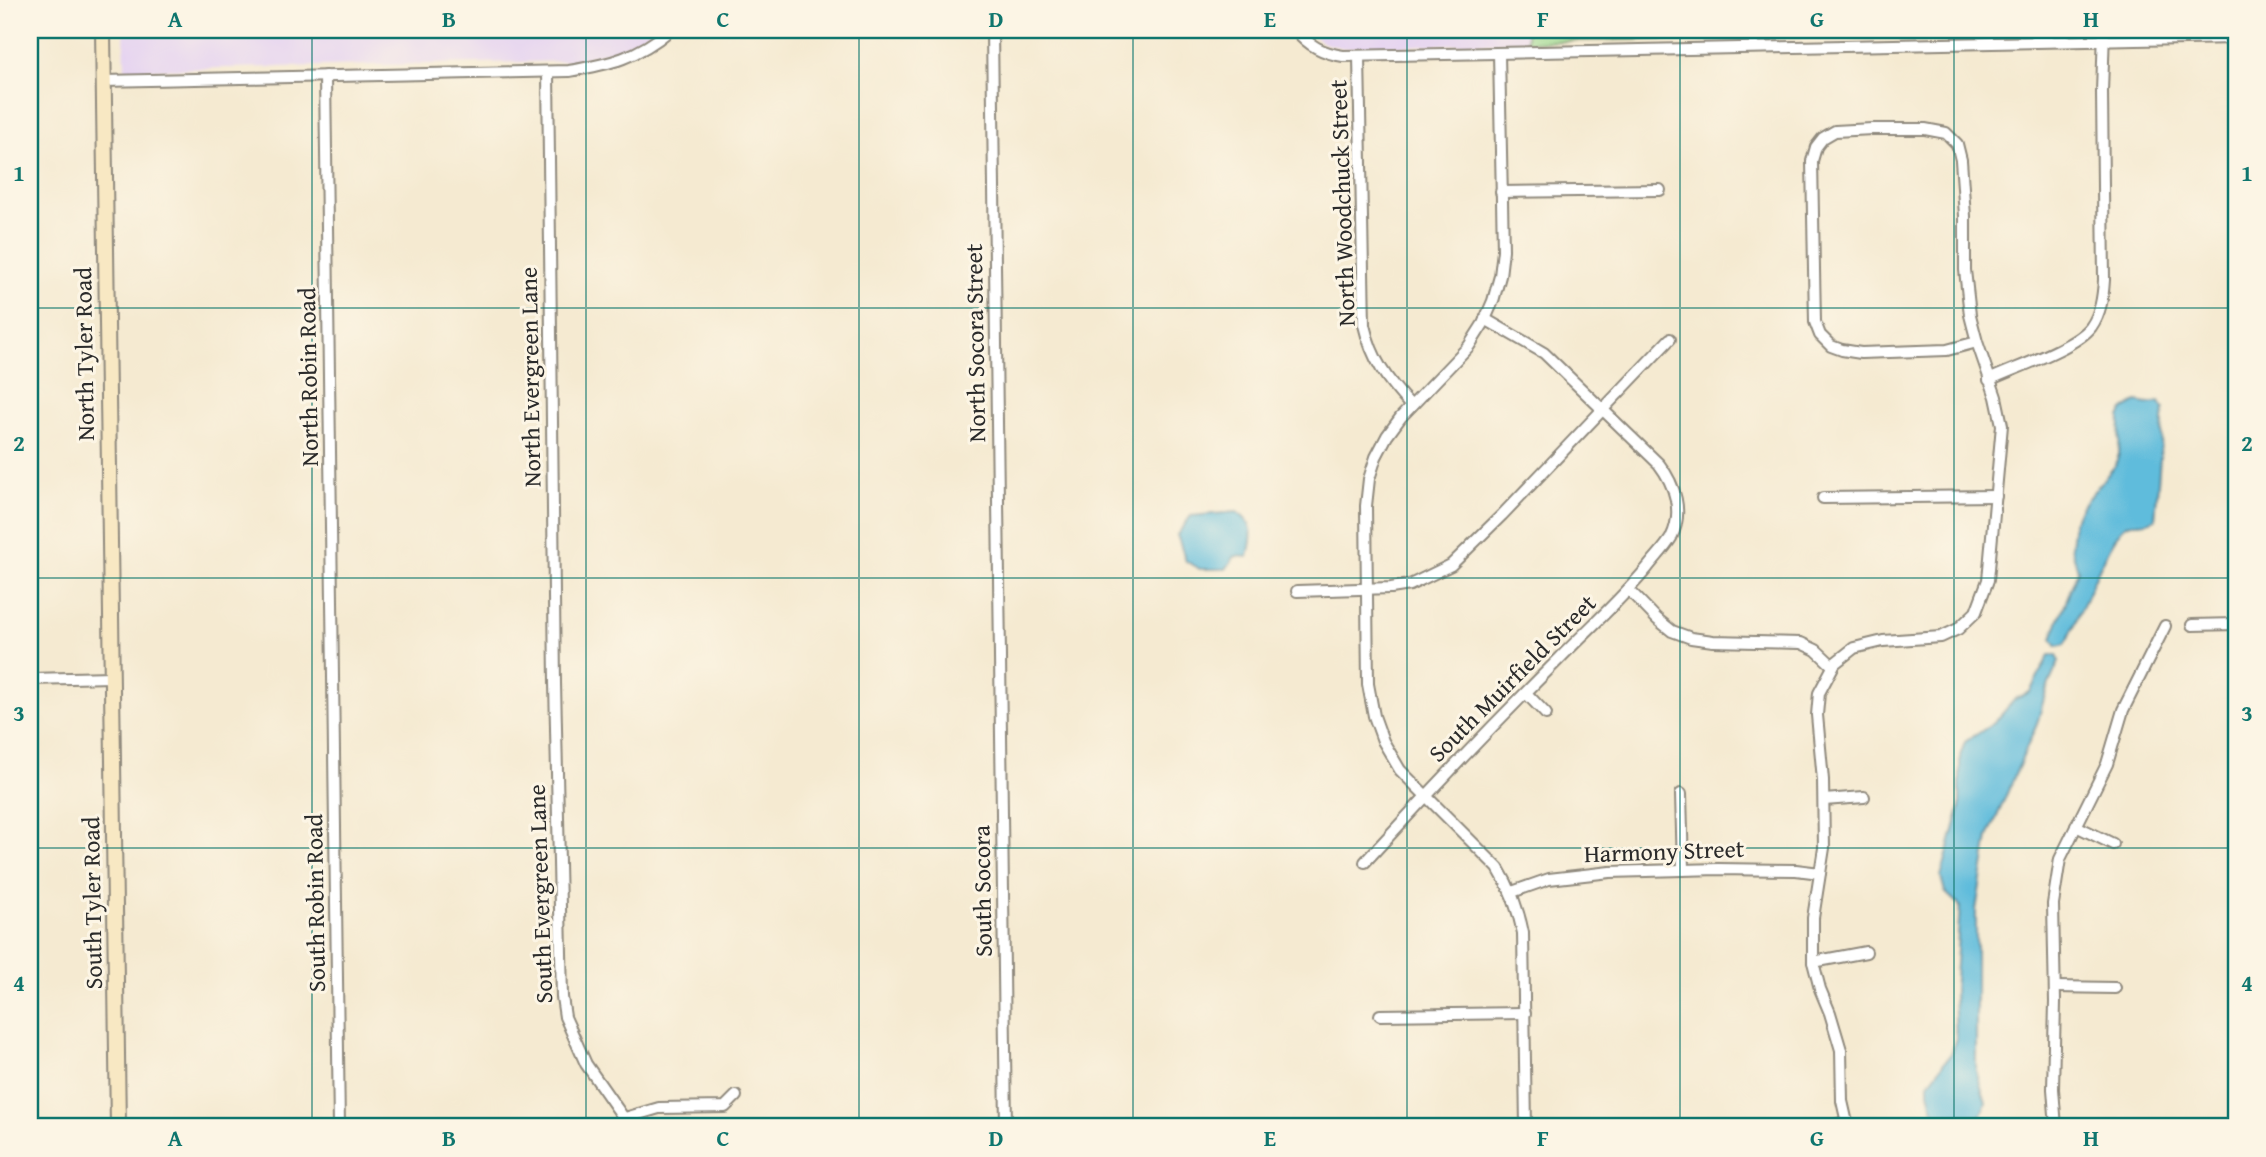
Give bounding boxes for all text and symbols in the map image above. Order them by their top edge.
text: A [168,2,183,35]
text: B [442,2,456,35]
text: C [716,2,730,35]
text: D [989,2,1004,35]
text: E [1264,2,1276,35]
text: F [1537,2,1549,35]
text: G [1810,2,1824,35]
text: H [2083,2,2099,35]
street label: North Woodchuck Street [1320,78,1364,327]
text: 1 [13,156,25,189]
text: 1 [2241,156,2253,189]
street label: North Socora Street [956,243,994,443]
street label: North Tyler Road [65,267,103,441]
street label: North Evergreen Lane [511,267,549,487]
street label: North Robin Road [289,287,327,467]
text: 2 [13,426,25,459]
text: 2 [2241,426,2253,459]
street label: South Muirfield Street [1420,586,1604,770]
text: 3 [13,696,25,729]
text: 3 [2241,696,2253,729]
street label: South Evergreen Lane [519,784,561,1004]
street label: South Robin Road [296,813,334,992]
street label: South Tyler Road [73,816,111,990]
street label: South Socora [963,824,1001,957]
street label: Harmony Street [1583,831,1745,871]
text: 4 [13,966,25,999]
text: 4 [2241,966,2253,999]
text: A [168,1121,183,1154]
text: B [442,1121,456,1154]
text: C [716,1121,730,1154]
text: D [989,1121,1004,1154]
text: E [1264,1121,1276,1154]
text: F [1537,1121,1549,1154]
text: G [1810,1121,1824,1154]
text: H [2083,1121,2099,1154]

